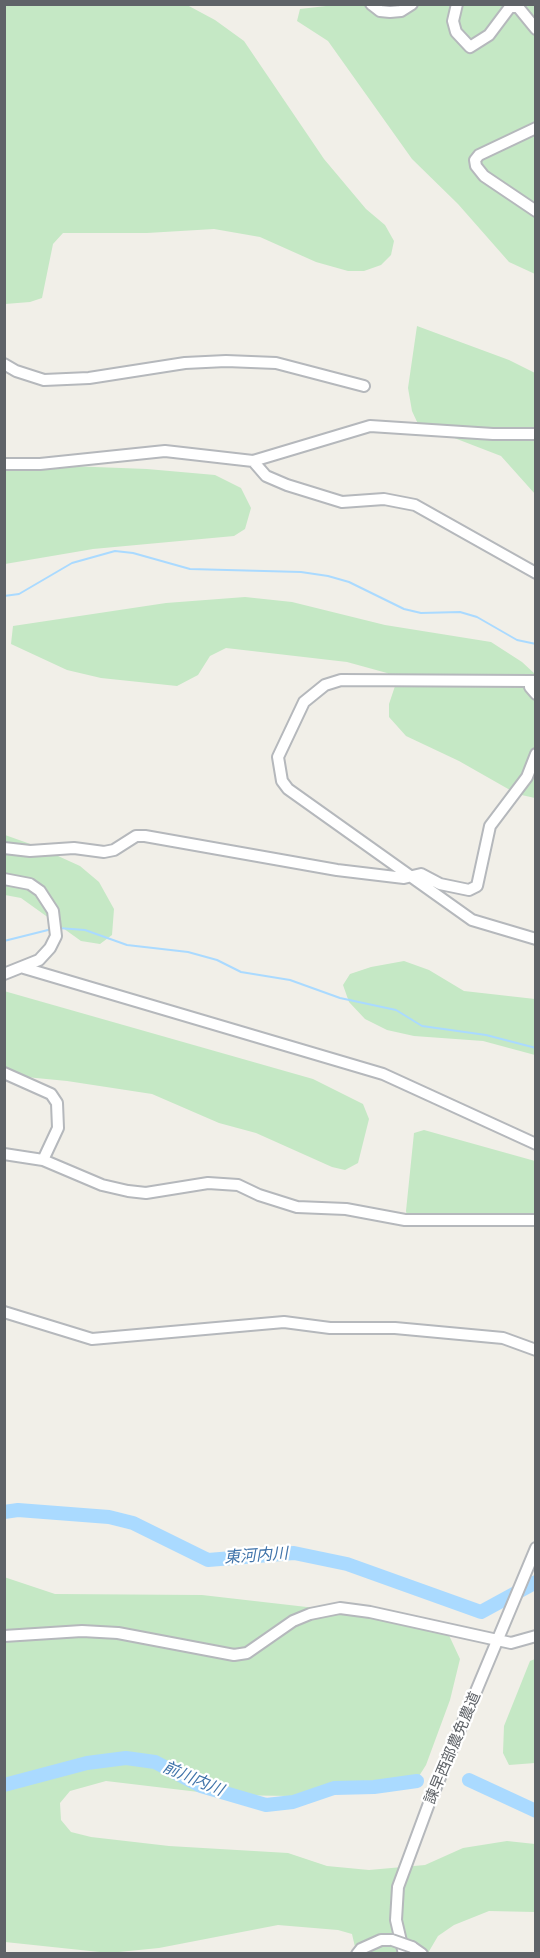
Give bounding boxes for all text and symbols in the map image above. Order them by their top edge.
water label: 東河内川 [223,1544,289,1568]
street label: 諫早西部農免農道 [421,1689,485,1807]
water label: 前川内川 [160,1758,226,1800]

